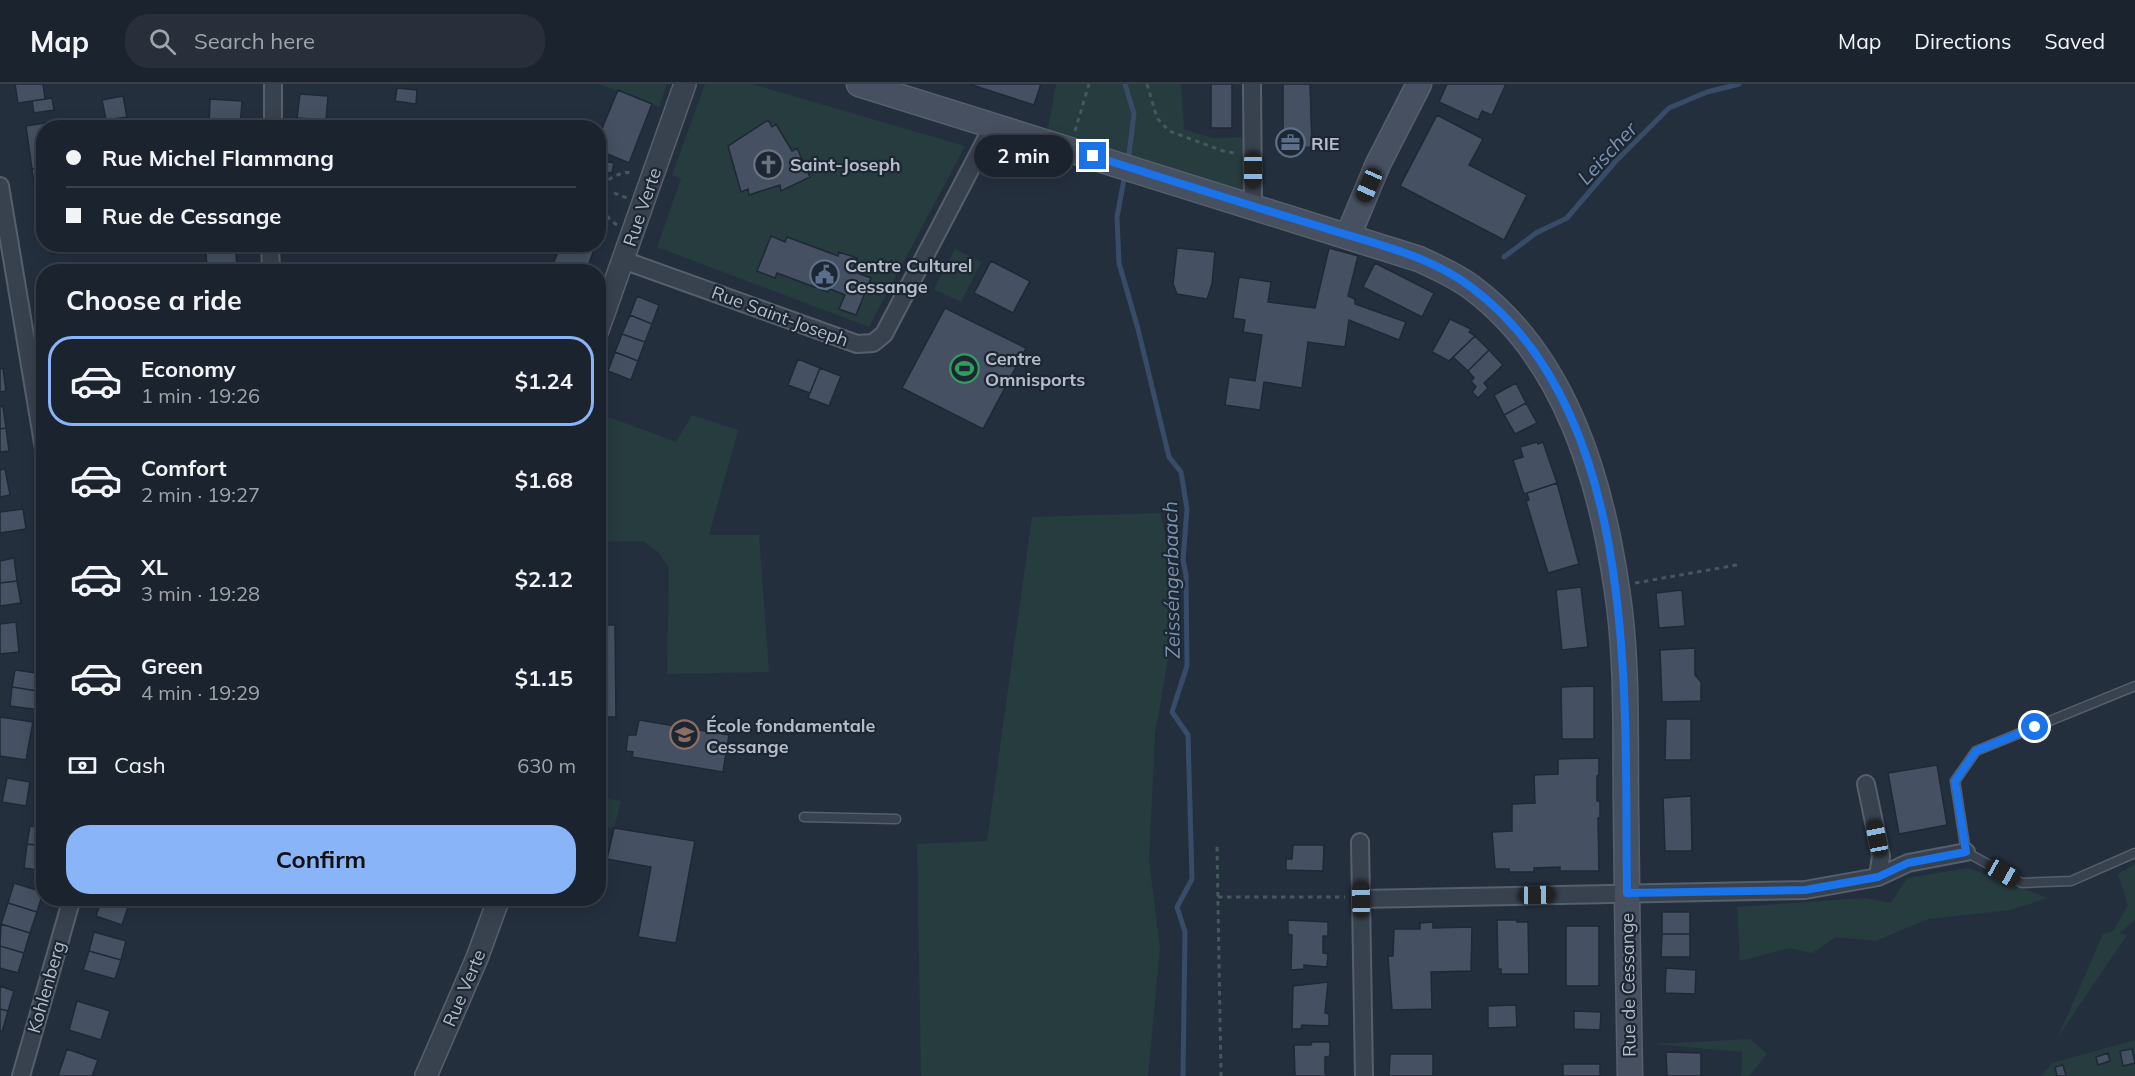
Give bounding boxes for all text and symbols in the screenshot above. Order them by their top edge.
search box [125,14,545,68]
text: Map [30,24,89,59]
icon: search [146,25,179,58]
text: Search here [194,27,315,55]
text: Map [1838,28,1881,54]
text: Directions [1914,28,2011,54]
text: Saved [2044,28,2105,54]
water label: Leischer [1572,116,1643,189]
office icon: RIE [1274,127,1306,159]
place label: RIE [1311,132,1339,155]
callout: 2 min [973,135,1072,177]
route end [1079,142,1106,169]
text: 2 min [997,143,1050,168]
text: Rue Michel Flammang [102,144,334,172]
church icon: Saint-Joseph [753,148,785,180]
car [1244,152,1262,188]
place label: Saint-Joseph [790,153,901,176]
street label: Rue Verte [618,165,666,249]
car [1353,165,1385,205]
text: Rue de Cessange [102,202,281,230]
place label: Centre Culturel Cessange [845,254,973,298]
public building icon: Centre Culturel Cessange [808,259,840,291]
street label: Rue Saint-Joseph [709,281,851,351]
text: Choose a ride [66,283,242,317]
place label: Centre Omnisports [985,347,1085,391]
sports icon: Centre Omnisports [948,352,980,384]
icon: car [69,354,123,408]
text: Economy [141,355,236,383]
text: $1.24 [515,367,573,395]
text: 1 min · 19:26 [141,383,260,408]
icon: car [69,453,123,507]
text: Comfort [141,454,227,482]
text: $1.68 [515,466,573,494]
text: 2 min · 19:27 [141,482,260,507]
water label: Zeisséngerbaach [1157,501,1185,659]
icon: car [69,552,123,606]
text: XL [141,553,168,581]
text: $2.12 [515,565,573,593]
text: 3 min · 19:28 [141,581,260,606]
icon: car [69,651,123,705]
text: Green [141,652,203,680]
text: $1.15 [515,664,573,692]
text: 4 min · 19:29 [141,680,260,705]
route start [2021,713,2048,740]
place label: École fondamentale Cessange [706,714,875,758]
school or university icon: École fondamentale Cessange [669,719,701,751]
icon: cash [66,749,99,782]
text: Cash [114,751,166,779]
text: 630 m [517,753,576,778]
car [1865,819,1889,857]
button: Confirm [66,825,576,894]
car [1983,856,2023,890]
car [1352,881,1370,917]
car [1519,886,1555,904]
street label: Rue de Cessange [1615,913,1641,1057]
street label: Kohlenberg [22,938,70,1036]
street label: Rue Verte [437,946,491,1030]

